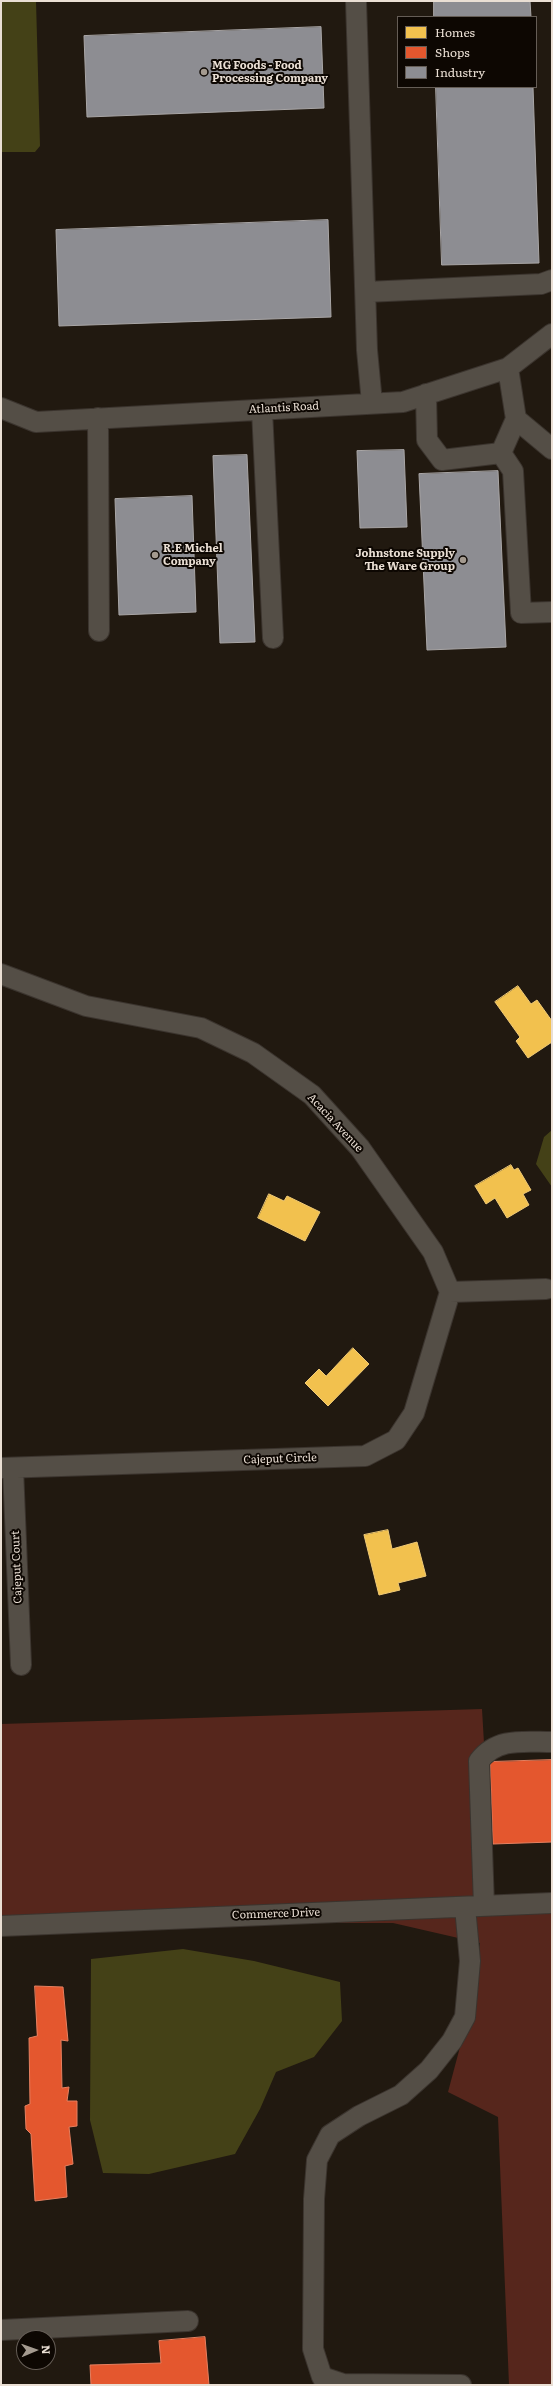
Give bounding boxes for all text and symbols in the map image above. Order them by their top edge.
legend [397,16,537,88]
text: Homes [435,23,475,41]
text: Shops [435,43,470,61]
place label: MG Foods - Food Processing Company [212,59,328,85]
text: Industry [435,63,485,81]
marker: MG Foods - Food Processing Company [199,67,209,77]
street label: Atlantis Road [248,400,320,416]
place label: R.E Michel Company [163,542,223,568]
place label: Johnstone Supply The Ware Group [355,547,455,573]
marker: R.E Michel Company [150,550,160,560]
marker: Johnstone Supply The Ware Group [458,555,468,565]
street label: Acacia Avenue [305,1091,365,1155]
street label: Cajeput Circle [243,1451,317,1467]
street label: Cajeput Court [9,1530,25,1604]
street label: Commerce Drive [232,1906,320,1922]
north arrow [16,2330,56,2370]
text: N [39,2345,55,2355]

